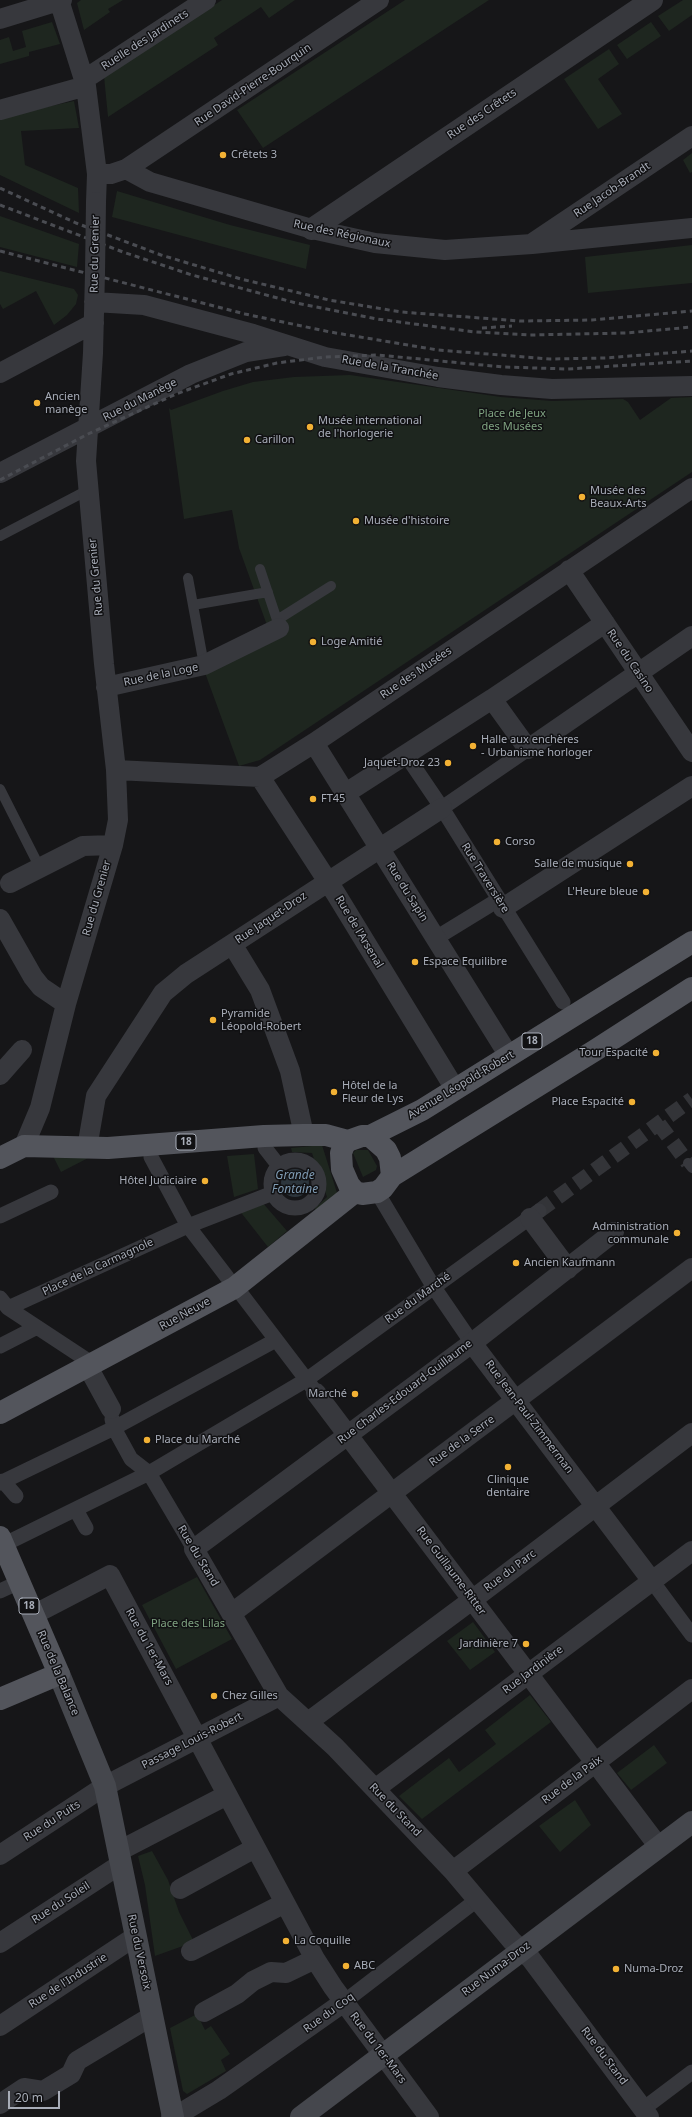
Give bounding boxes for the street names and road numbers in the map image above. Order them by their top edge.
street label: Ruelle des Jardinets [99,7,191,73]
street label: Rue David-Pierre-Bourquin [192,41,314,129]
street label: Rue des Crêtets [445,86,519,142]
street label: Rue Jacob-Brandt [571,160,653,220]
street label: Rue du Grenier [88,215,102,293]
street label: Rue des Régionaux [292,217,392,251]
street label: Rue de la Tranchée [341,353,439,383]
street label: Rue du Manège [101,376,179,424]
street label: Rue du Grenier [86,538,106,616]
street label: Rue du Casino [604,627,656,695]
street label: Rue des Musées [378,644,454,702]
street label: Rue de la Loge [123,661,199,689]
street label: Rue Traversière [458,841,512,915]
street label: Rue du Grenier [80,859,114,937]
street label: Rue du Sapin [383,860,431,924]
street label: Rue Jaquet-Droz [233,889,309,947]
street label: Rue de l'Arsenal [332,893,386,971]
road number: 18 [522,1033,542,1049]
street label: Avenue Léopold-Robert [405,1048,517,1122]
road number: 18 [176,1134,196,1150]
street label: Place de la Carmagnole [40,1235,156,1299]
street label: Rue du Marché [383,1270,453,1326]
street label: Rue Neuve [157,1295,213,1333]
street label: Rue Charles-Edouard-Guillaume [335,1337,475,1447]
street label: Rue Jean-Paul-Zimmerman [482,1358,576,1476]
street label: Rue de la Serre [427,1413,497,1469]
street label: Rue du Stand [175,1523,221,1589]
street label: Rue Guillaume-Ritter [413,1524,489,1618]
street label: Rue du Parc [481,1547,539,1595]
road number: 18 [19,1598,39,1614]
street label: Rue du 1er-Mars [122,1606,176,1688]
street label: Rue de la Balance [34,1629,82,1717]
street label: Rue Jardinière [500,1643,566,1697]
street label: Passage Louis-Robert [139,1710,245,1772]
street label: Rue de la Paix [539,1753,605,1807]
street label: Rue du Stand [366,1781,424,1839]
street label: Rue du Puits [21,1798,83,1844]
street label: Rue du Soleil [30,1879,92,1927]
street label: Rue du Versoix [125,1913,153,1991]
street label: Rue Numa-Droz [459,1939,533,1999]
street label: Rue de l'Industrie [26,1951,110,2011]
street label: Rue du Coq [301,1990,357,2036]
street label: Rue du 1er-Mars [347,2010,409,2086]
street label: Rue du Stand [578,2025,630,2087]

